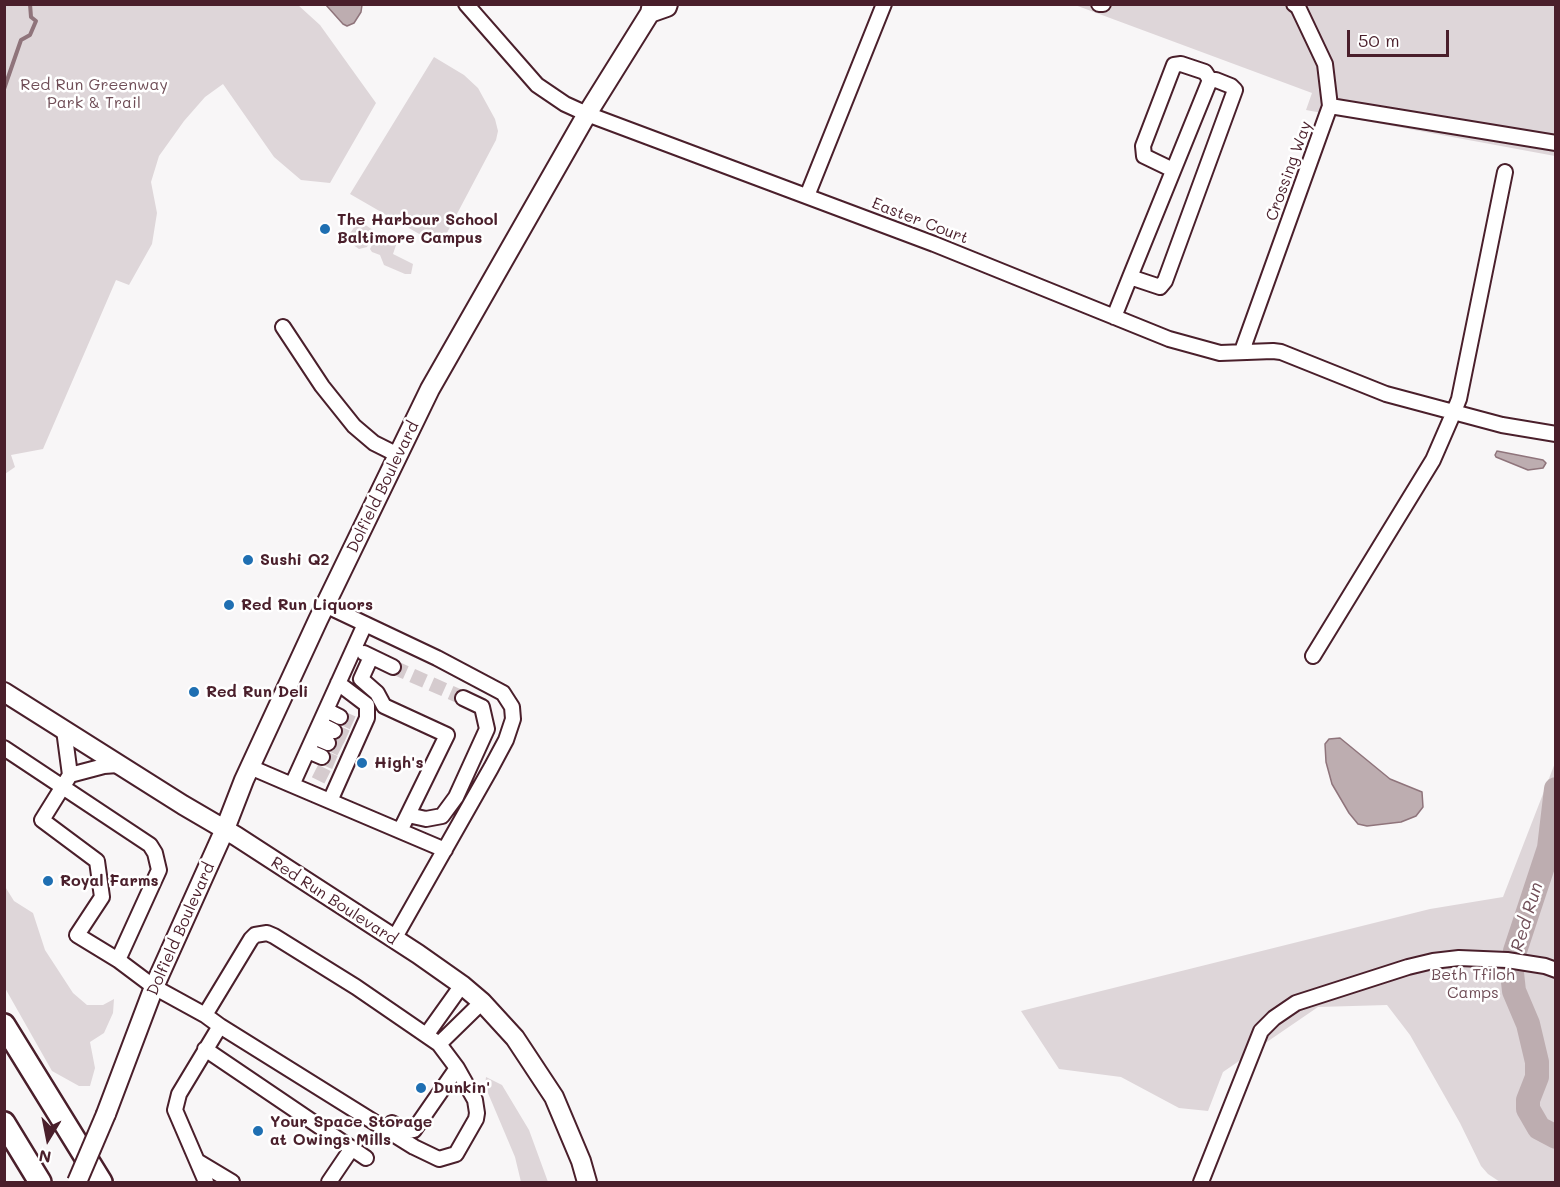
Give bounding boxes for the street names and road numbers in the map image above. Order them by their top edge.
street label: Crossing Way [1262,118,1316,224]
street label: Easter Court [869,194,971,248]
street label: Dolfield Boulevard [343,418,423,556]
street label: Red Run Boulevard [267,853,401,949]
street label: Dolfield Boulevard [143,860,219,998]

